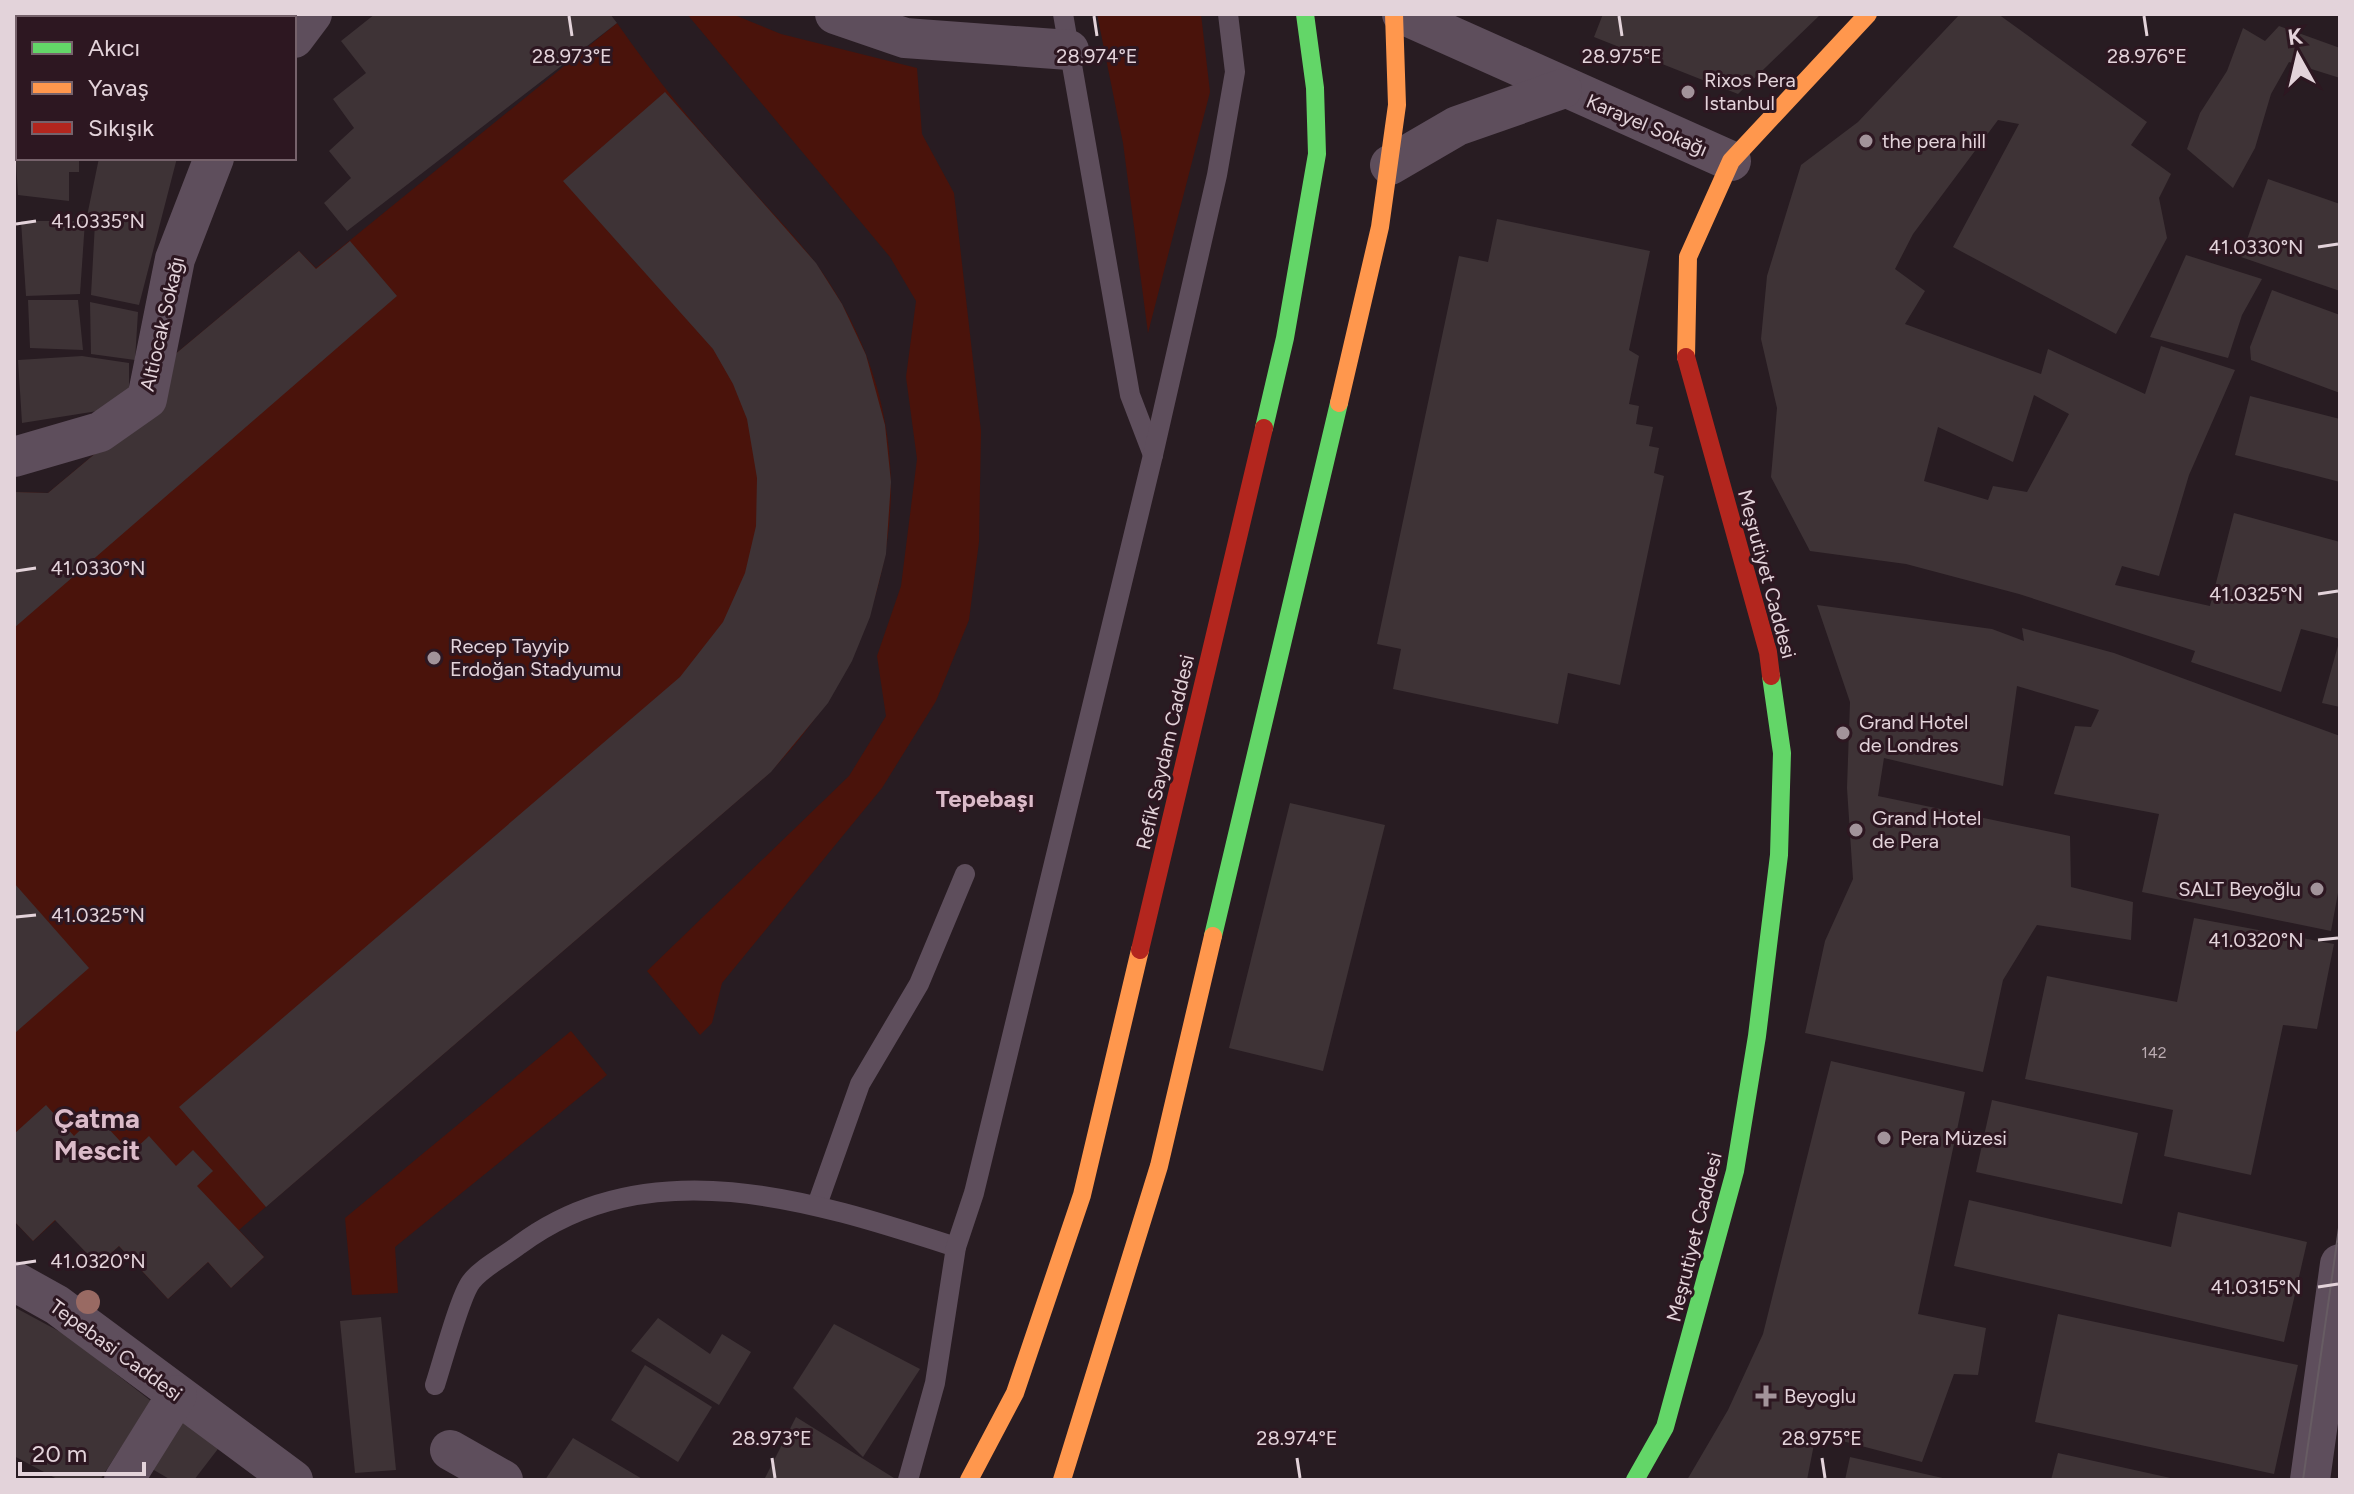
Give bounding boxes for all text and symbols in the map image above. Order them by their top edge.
legend [16,16,296,160]
north arrow [2258,16,2338,96]
text: K [2286,22,2305,51]
text: Akıcı [88,33,140,62]
text: 28.973°E [532,44,612,68]
text: 28.974°E [1056,44,1138,68]
text: 28.975°E [1582,44,1662,68]
text: 28.976°E [2107,44,2187,68]
place label: Rixos Pera Istanbul [1704,68,1796,115]
text: Yavaş [88,73,149,102]
marker: Rixos Pera Istanbul [1679,83,1697,101]
street label: Karayel Sokağı [1583,89,1711,161]
text: Sıkışık [88,113,154,142]
place label: the pera hill [1882,129,1986,153]
marker: the pera hill [1857,132,1875,150]
text: 41.0335°N [51,209,145,233]
text: 41.0330°N [2208,235,2304,259]
street label: Altiocak Sokağı [135,254,189,394]
street label: Meşrutiyet Caddesi [1733,487,1801,661]
text: 41.0330°N [50,556,146,580]
text: 41.0325°N [2209,582,2303,606]
place label: Recep Tayyip Erdoğan Stadyumu [450,634,622,681]
marker: Recep Tayyip Erdoğan Stadyumu [425,649,443,667]
street label: Refik Saydam Caddesi [1131,652,1199,852]
place label: Grand Hotel de Londres [1859,710,1968,757]
marker: Grand Hotel de Londres [1834,724,1852,742]
district label: Tepebaşı [936,784,1034,813]
place label: Grand Hotel de Pera [1872,806,1981,853]
marker: Grand Hotel de Pera [1847,821,1865,839]
place label: SALT Beyoğlu [2178,877,2301,901]
marker: SALT Beyoğlu [2308,880,2326,898]
text: 41.0325°N [51,903,145,927]
text: 41.0320°N [2208,928,2304,952]
house number: 142 [2141,1043,2167,1062]
district label: Çatma Mescit [54,1101,140,1167]
place label: Pera Müzesi [1900,1126,2007,1150]
marker: Pera Müzesi [1875,1129,1893,1147]
street label: Meşrutiyet Caddesi [1661,1150,1727,1324]
text: 41.0320°N [50,1249,146,1273]
text: 41.0315°N [2210,1275,2302,1299]
street label: Tepebasi Caddesi [45,1294,187,1406]
place label: Beyoglu [1784,1384,1856,1408]
marker: Beyoglu [1755,1385,1777,1407]
scale bar [20,1426,144,1476]
text: 28.973°E [732,1426,812,1450]
text: 28.974°E [1256,1426,1338,1450]
text: 28.975°E [1782,1426,1862,1450]
text: 20 m [32,1439,87,1468]

